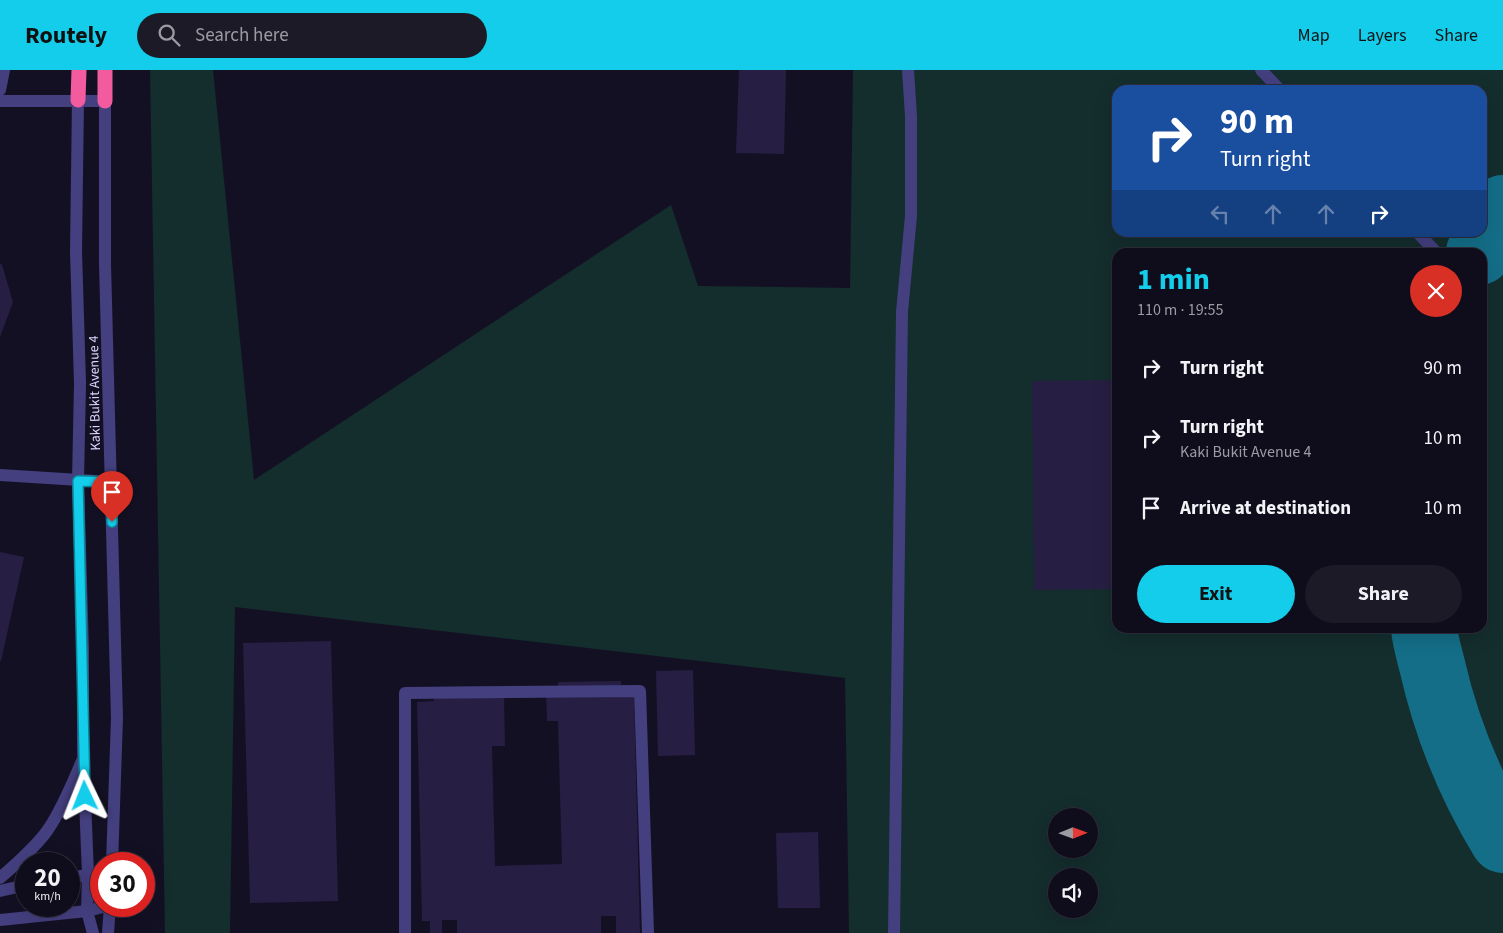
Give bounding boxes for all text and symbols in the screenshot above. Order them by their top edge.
search box [137,13,487,58]
text: Routely [25,18,107,53]
icon: search [155,21,183,49]
text: Search here [195,22,289,49]
text: Map [1298,23,1330,48]
text: Layers [1358,23,1407,48]
text: Share [1435,23,1478,48]
text: 90 m [1220,97,1294,147]
icon: right [1137,105,1202,170]
text: Turn right [1220,143,1310,175]
icon: left [1206,200,1234,228]
icon: ahead [1259,200,1287,228]
icon: ahead [1312,200,1340,228]
icon: right [1365,200,1393,228]
text: 1 min [1137,258,1210,301]
button: close [1410,265,1462,317]
text: 110 m · 19:55 [1137,299,1224,321]
street label: Kaki Bukit Avenue 4 [84,335,106,451]
icon: right [1137,354,1165,382]
text: Turn right [1180,355,1264,382]
text: 90 m [1424,355,1462,382]
text: Turn right [1180,414,1264,441]
icon: right [1137,424,1165,452]
text: 10 m [1424,425,1462,452]
text: Kaki Bukit Avenue 4 [1180,441,1311,463]
pin [91,471,133,522]
icon: arrive [98,478,126,506]
icon: arrive [1137,494,1165,522]
text: Arrive at destination [1180,495,1351,522]
text: 10 m [1424,495,1462,522]
button: Exit [1137,565,1295,623]
button: Share [1305,565,1462,623]
position arrow [58,769,110,821]
north arrow [1048,808,1098,858]
map controls [1048,808,1098,918]
speed limit sign: 30 [90,852,155,917]
text: 20 [34,860,61,896]
button: sound [1048,868,1098,918]
text: km/h [34,888,61,905]

